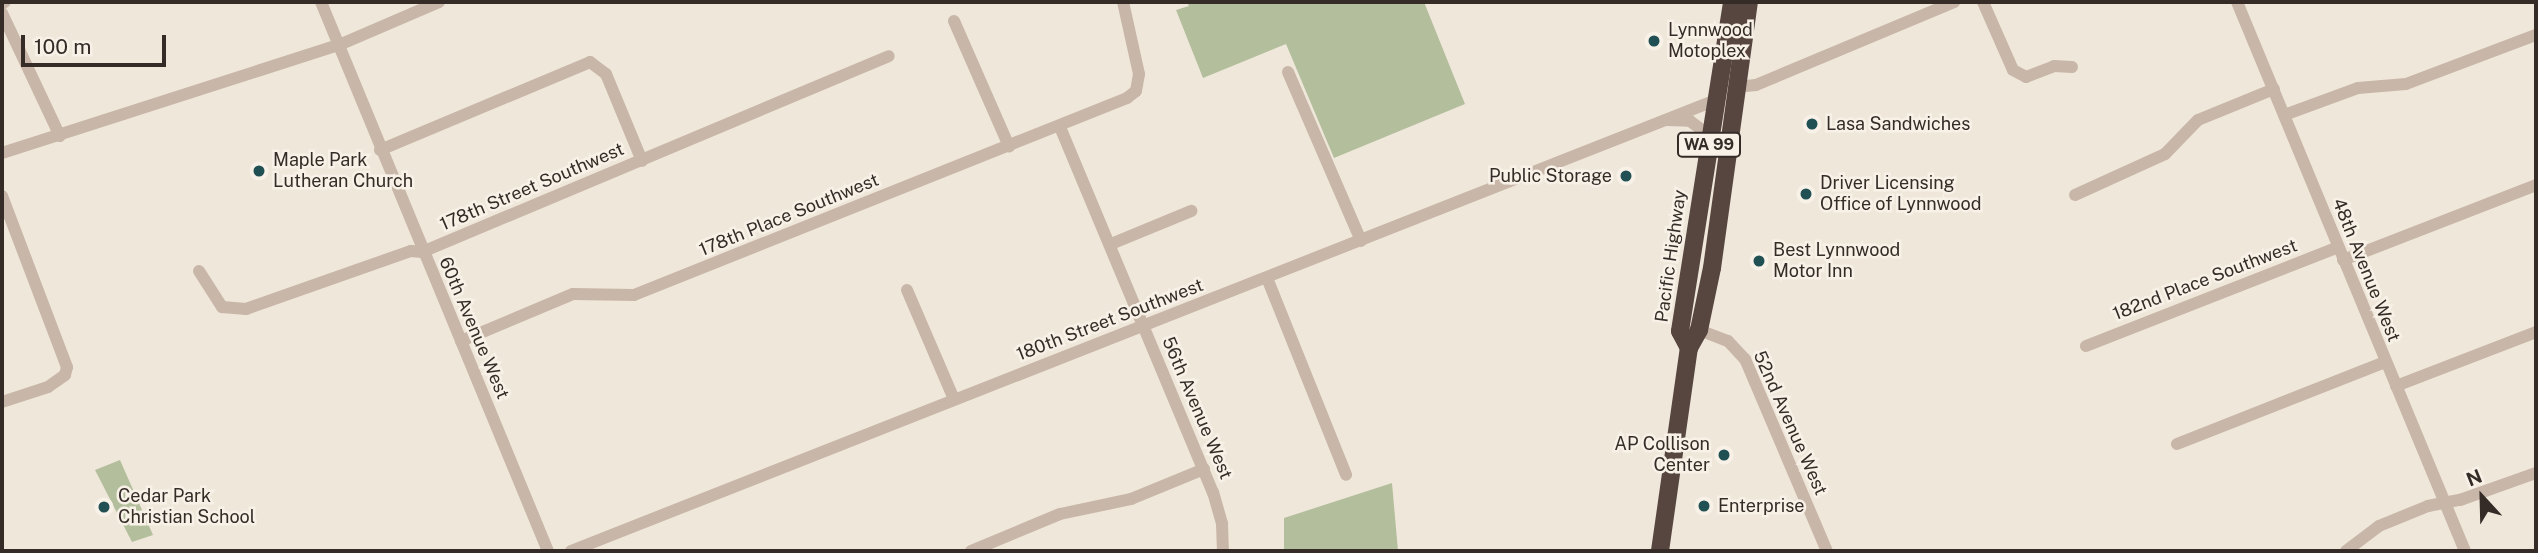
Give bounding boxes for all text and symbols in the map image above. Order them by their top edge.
place label: Lynnwood Motoplex [1668,20,1753,62]
scale bar [24,21,170,65]
marker: Lynnwood Motoplex [1646,33,1662,49]
text: 100 m [34,34,91,59]
place label: Lasa Sandwiches [1826,113,1970,135]
marker: Lasa Sandwiches [1804,116,1820,132]
road number: WA 99 [1676,132,1742,158]
street label: 178th Street Southwest [437,138,627,236]
place label: Maple Park Lutheran Church [273,150,413,192]
marker: Maple Park Lutheran Church [251,163,267,179]
place label: Public Storage [1489,165,1612,187]
marker: Public Storage [1618,168,1634,184]
street label: 178th Place Southwest [696,169,882,261]
place label: Driver Licensing Office of Lynnwood [1820,173,1982,216]
marker: Driver Licensing Office of Lynnwood [1798,186,1814,202]
street label: Pacific Highway [1651,188,1691,324]
street label: 48th Avenue West [2327,195,2405,345]
street label: 182nd Place Southwest [2110,235,2300,325]
place label: Best Lynnwood Motor Inn [1773,240,1900,282]
marker: Best Lynnwood Motor Inn [1751,253,1767,269]
street label: 60th Avenue West [434,254,514,402]
street label: 180th Street Southwest [1014,274,1206,366]
street label: 56th Avenue West [1157,333,1237,483]
street label: 52nd Avenue West [1748,347,1832,499]
place label: AP Collison Center [1614,434,1710,476]
marker: AP Collison Center [1716,447,1732,463]
north arrow [2447,462,2517,532]
text: N [2463,465,2485,491]
place label: Cedar Park Christian School [118,486,255,528]
place label: Enterprise [1718,495,1804,517]
marker: Enterprise [1696,498,1712,514]
marker: Cedar Park Christian School [96,499,112,515]

